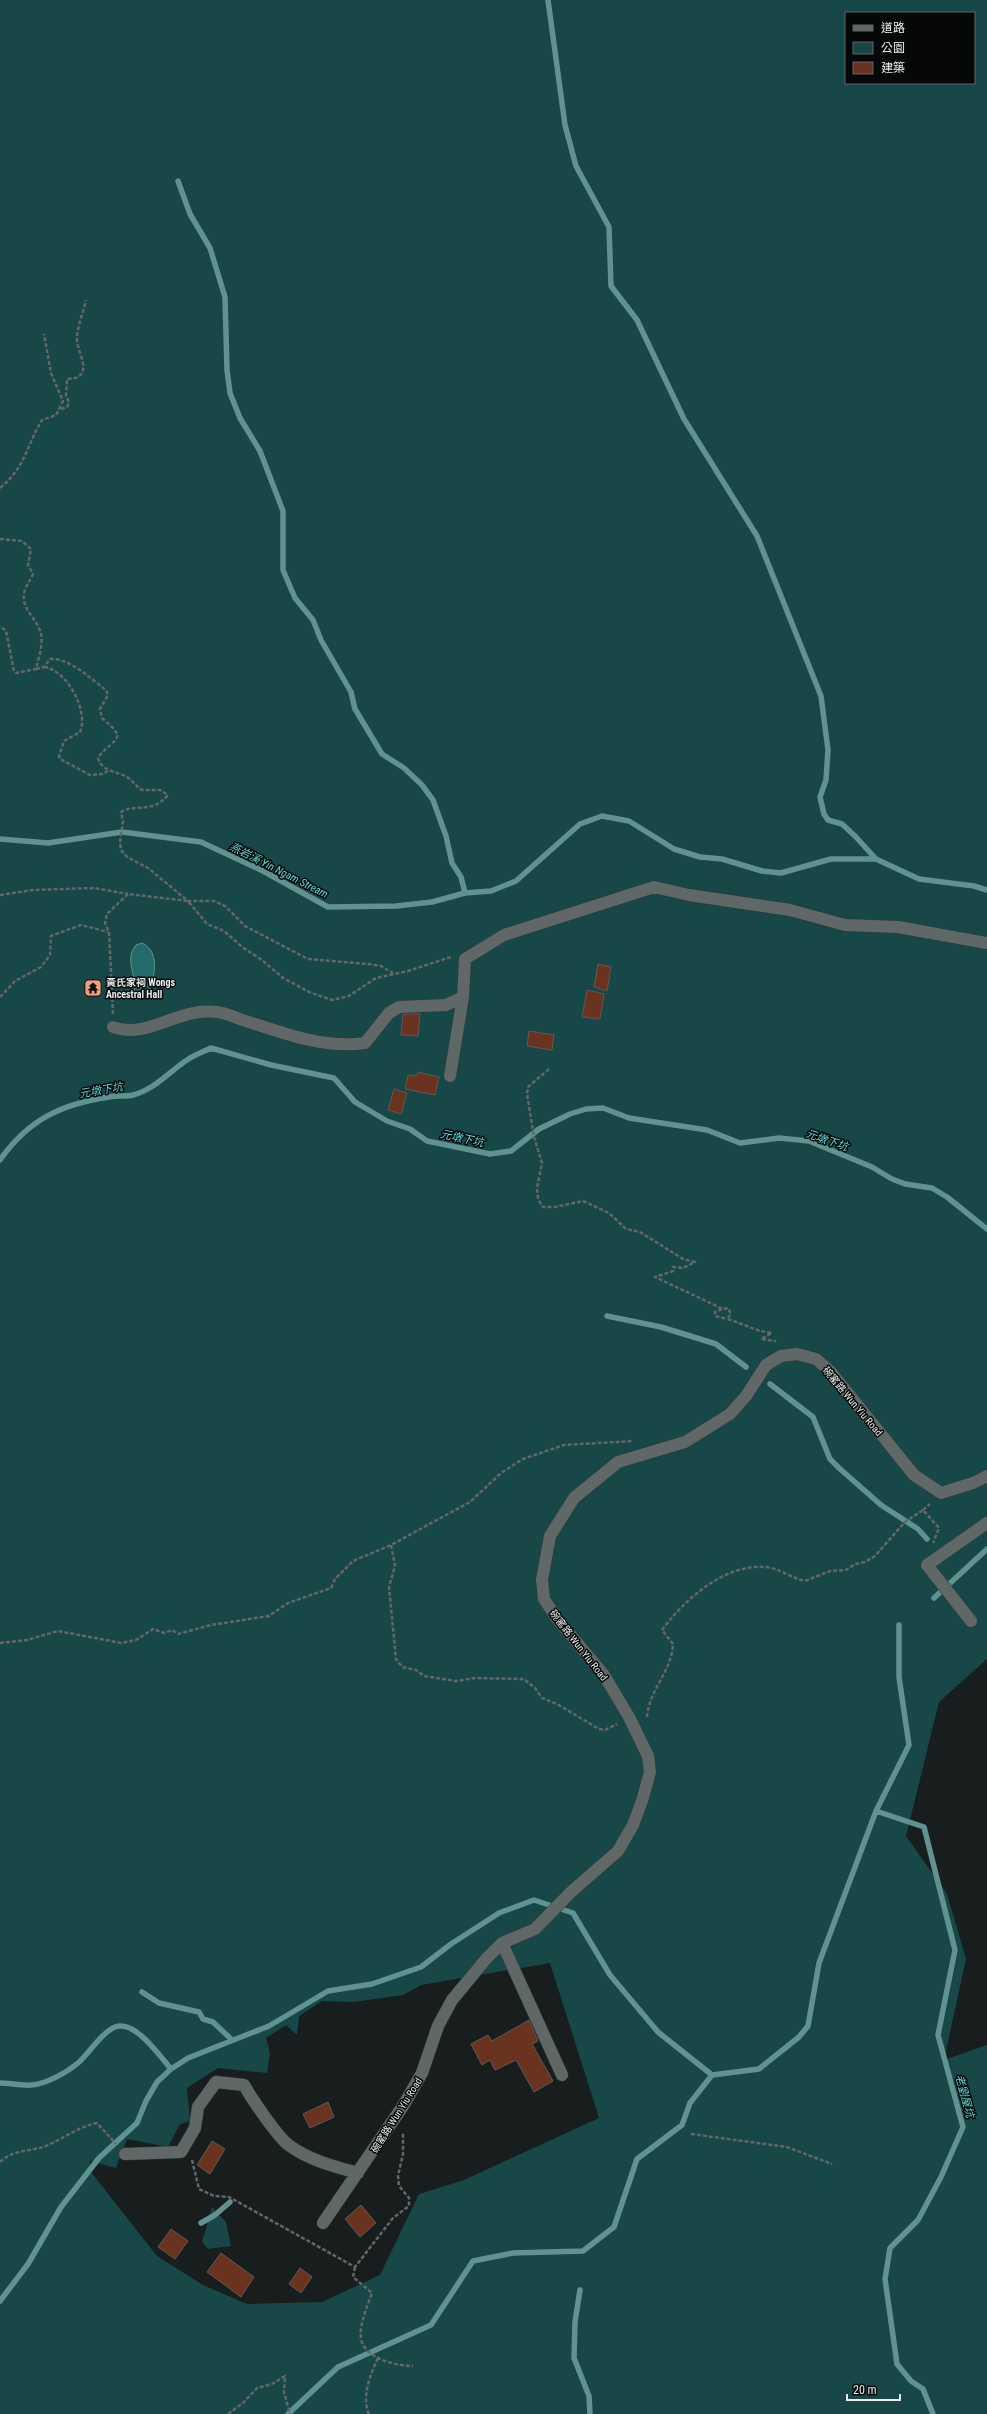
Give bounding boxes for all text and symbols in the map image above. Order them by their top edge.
legend [845,12,975,84]
text: 道路 [881,21,905,35]
text: 公園 [881,41,905,55]
text: 建築 [881,61,905,75]
water label: 燕岩溪 Yin Ngam Stream [227,840,330,901]
place label: 黃氏家祠 Wongs Ancestral Hall [106,977,176,1000]
temple icon: 黃氏家祠 Wongs Ancestral Hall [83,978,103,998]
water label: 元墩下坑 [78,1080,126,1101]
water label: 元墩下坑 [804,1127,852,1154]
water label: 元墩下坑 [439,1128,487,1150]
street label: 碗窰路 Wun Yiu Road [821,1365,885,1438]
street label: 碗窰路 Wun Yiu Road [548,1608,610,1683]
water label: 老劉屋坑 [953,2073,977,2121]
street label: 碗窰路 Wun Yiu Road [369,2076,424,2155]
scale bar [847,2376,900,2402]
text: 20 m [853,2383,877,2397]

